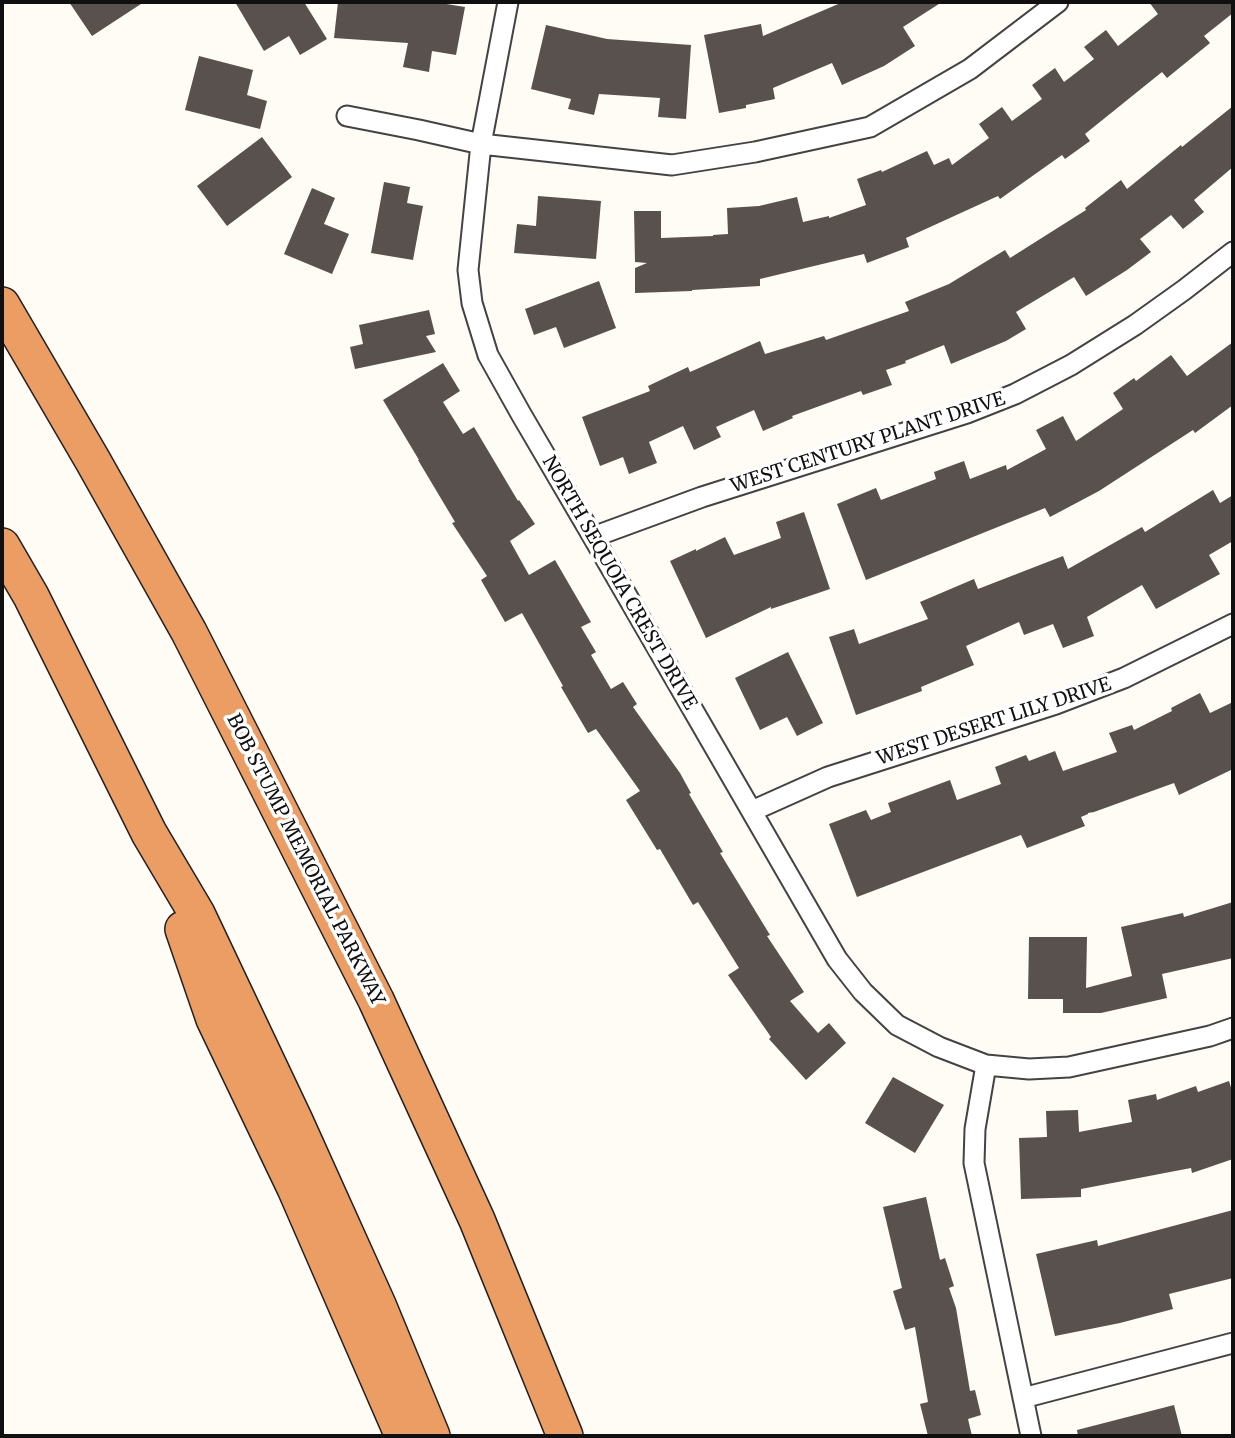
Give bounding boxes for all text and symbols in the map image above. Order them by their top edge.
street label: WEST CENTURY PLANT DRIVE [728,388,1008,498]
street label: NORTH SEQUOIA CREST DRIVE [537,452,701,714]
street label: WEST DESERT LILY DRIVE [874,673,1114,771]
street label: BOB STUMP MEMORIAL PARKWAY [221,710,389,1010]

